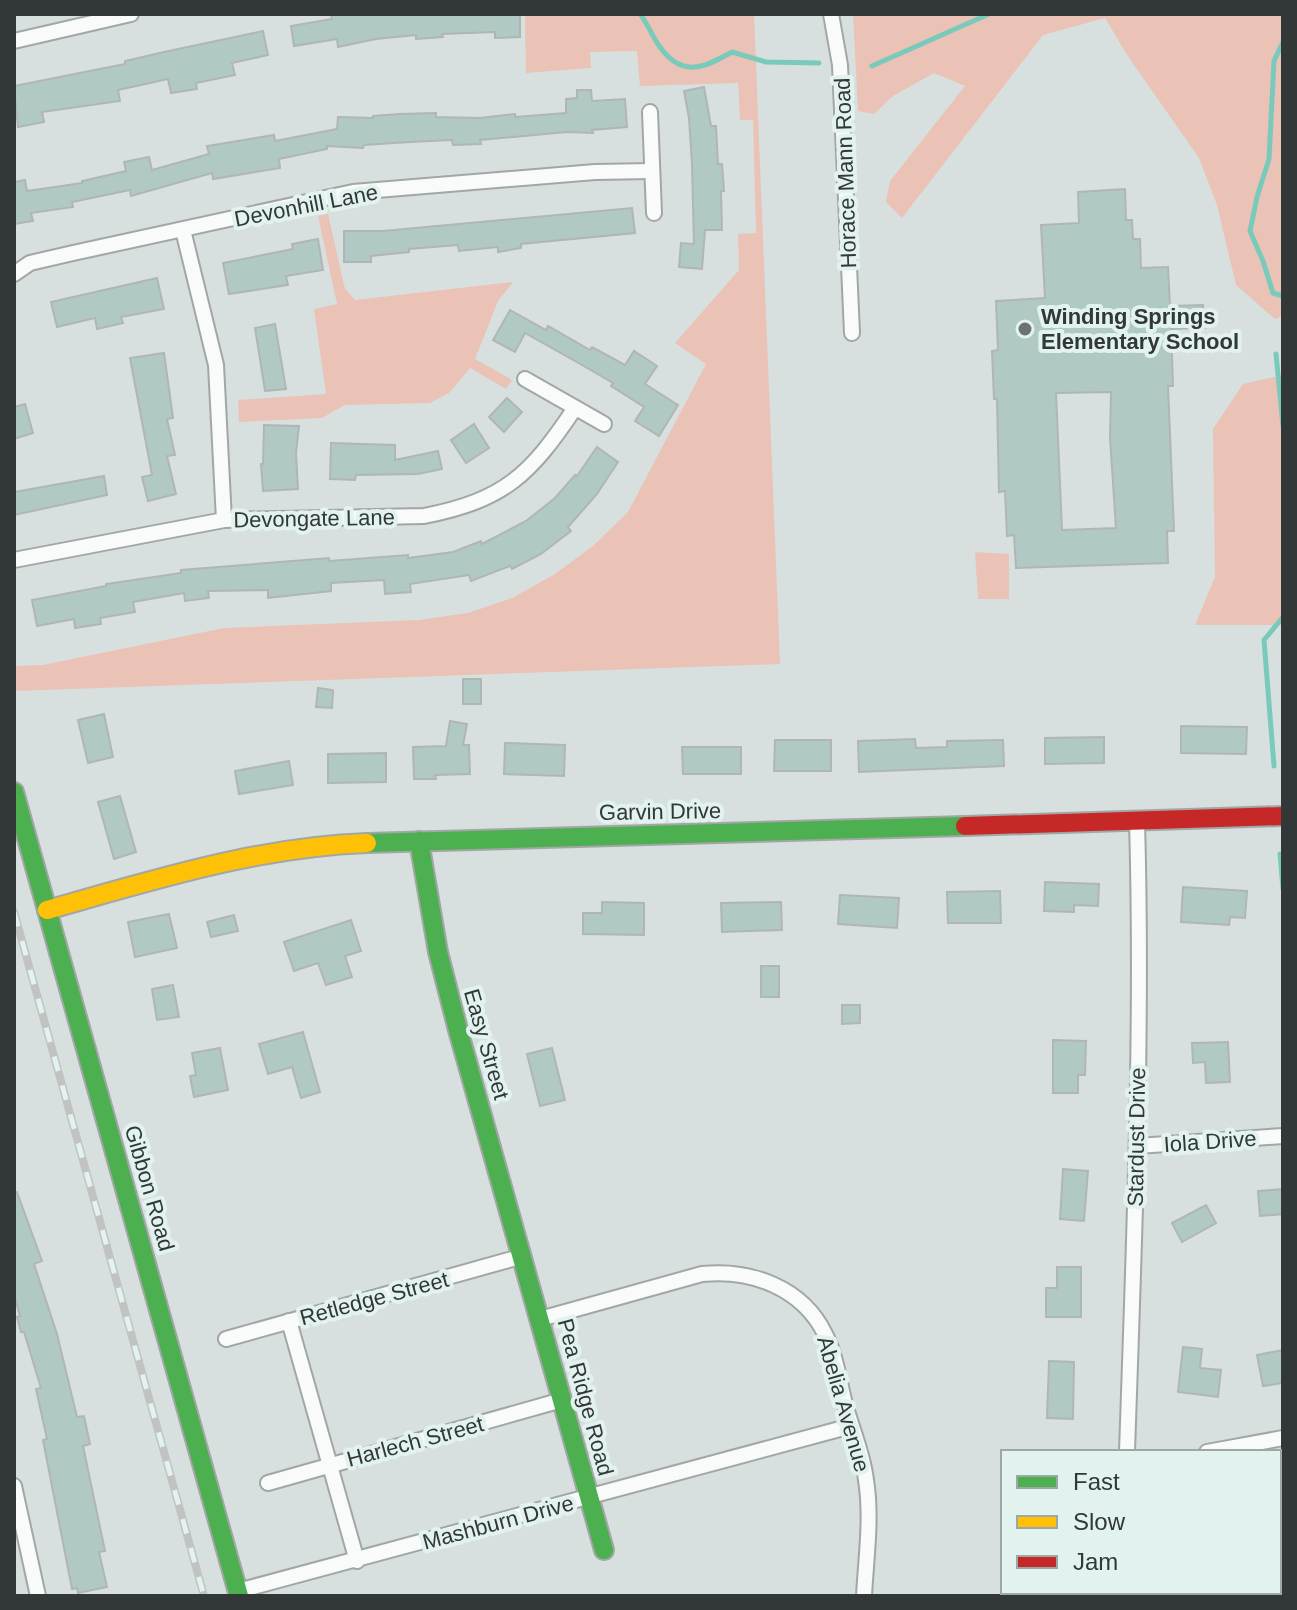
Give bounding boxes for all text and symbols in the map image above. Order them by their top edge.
street label: Horace Mann Road [830,77,861,269]
street label: Devonhill Lane [232,179,380,232]
place label: Winding Springs Elementary School [1041,304,1239,354]
marker: Winding Springs Elementary School [1016,320,1034,338]
street label: Devongate Lane [233,505,395,532]
street label: Garvin Drive [599,798,721,825]
street label: Easy Street [459,986,514,1102]
street label: Stardust Drive [1123,1067,1150,1207]
street label: Gibbon Road [120,1122,179,1254]
street label: Iola Drive [1163,1126,1257,1157]
street label: Retledge Street [297,1267,451,1330]
street label: Pea Ridge Road [553,1316,618,1478]
street label: Abelia Avenue [812,1333,875,1475]
street label: Harlech Street [344,1411,486,1472]
legend [1001,1450,1281,1594]
text: Fast [1073,1468,1120,1495]
street label: Mashburn Drive [420,1490,576,1555]
text: Slow [1073,1508,1126,1535]
text: Jam [1073,1548,1118,1575]

